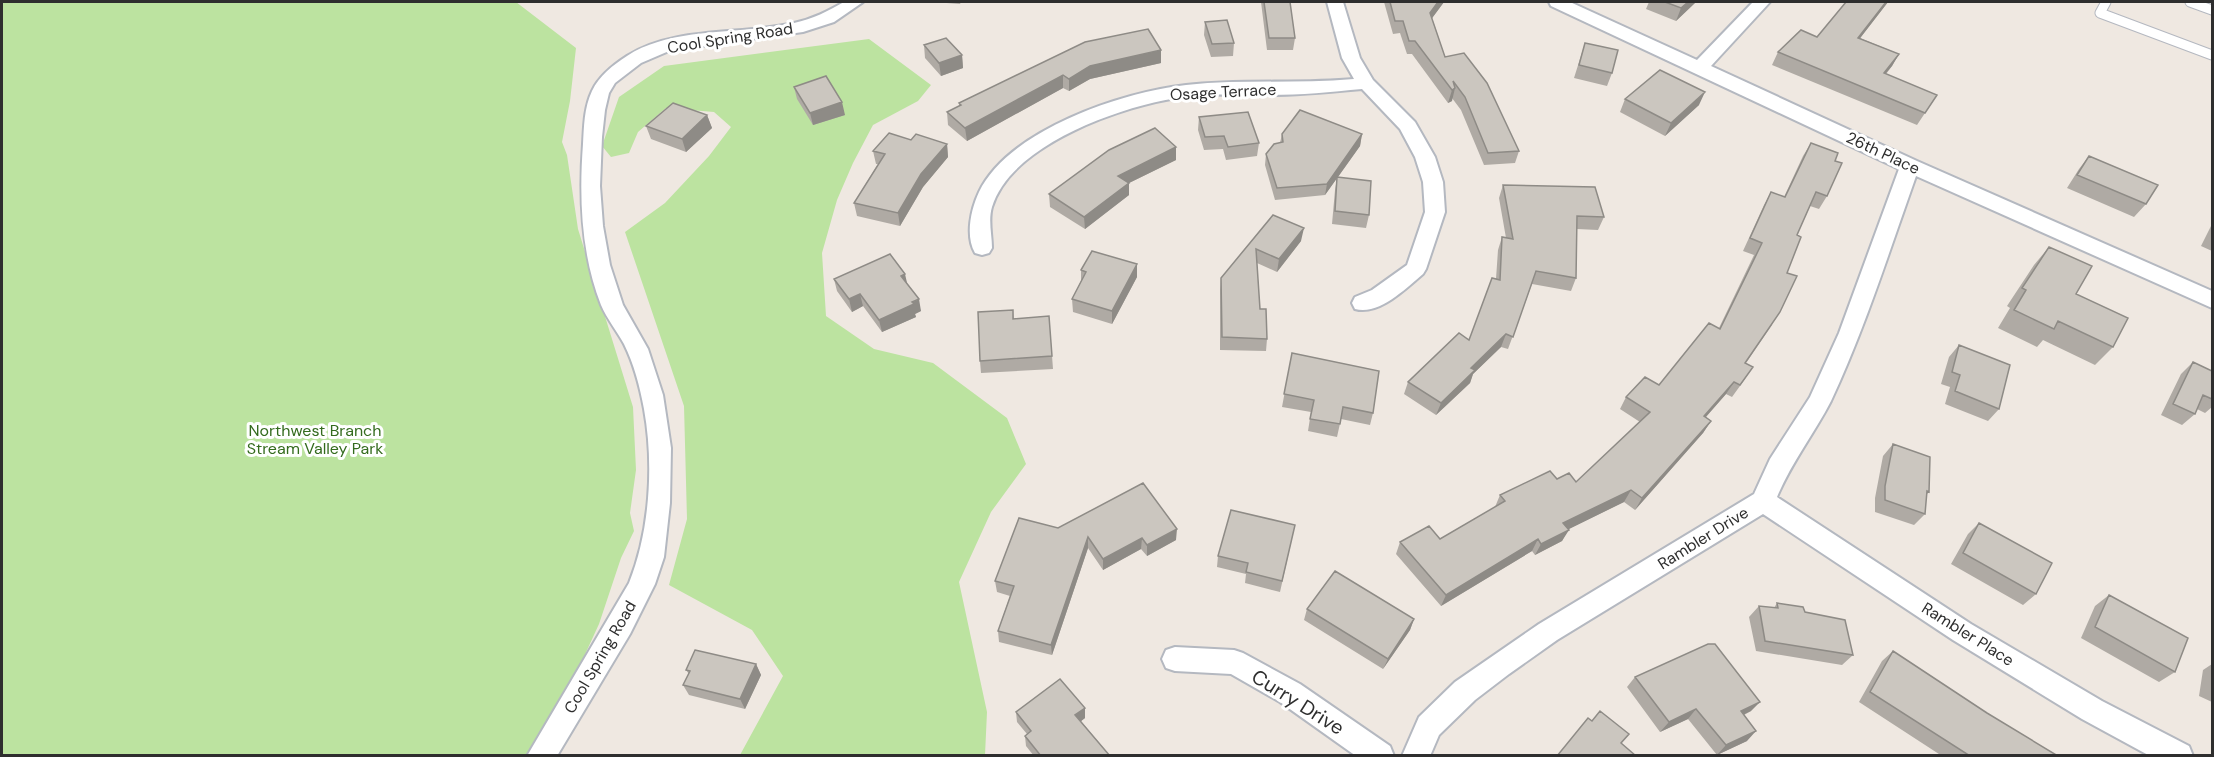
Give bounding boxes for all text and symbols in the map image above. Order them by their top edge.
street label: Cool Spring Road [666,18,794,58]
street label: Osage Terrace [1169,79,1277,105]
street label: 26th Place [1843,127,1923,179]
park label: Northwest Branch Stream Valley Park [247,420,383,459]
street label: Rambler Drive [1654,502,1752,574]
street label: Cool Spring Road [559,597,641,717]
street label: Rambler Place [1918,597,2018,671]
street label: Curry Drive [1247,663,1349,741]

